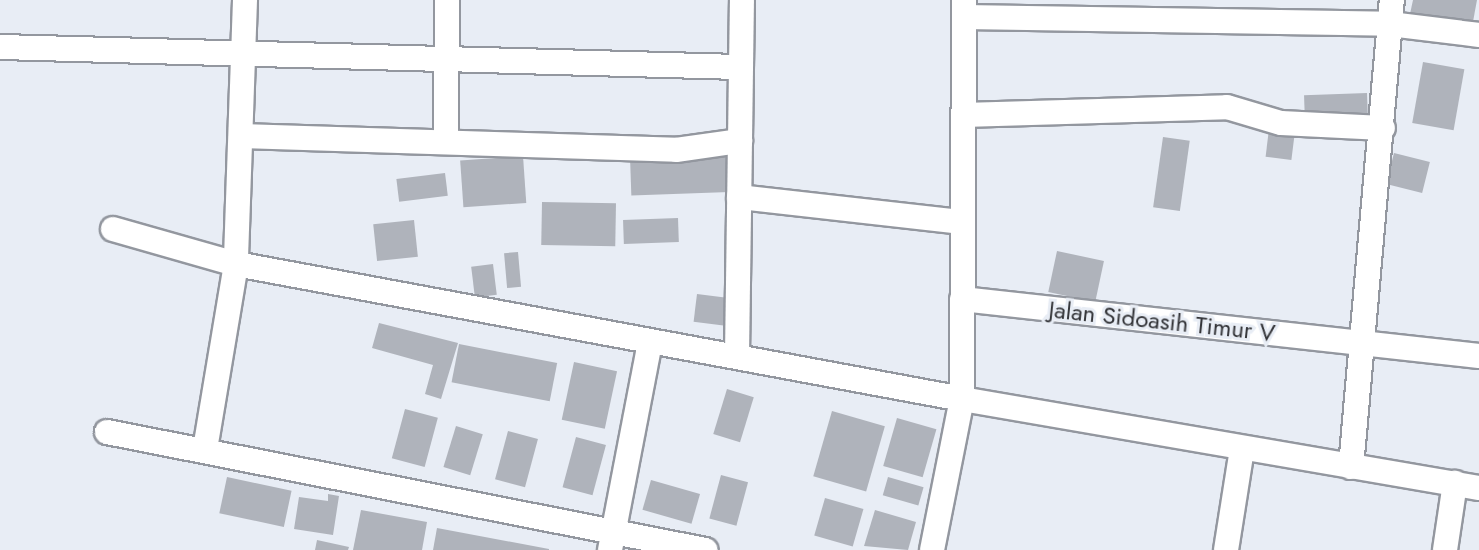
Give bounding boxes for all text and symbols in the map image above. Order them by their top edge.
street label: Jalan Sidoasih Timur V [1047,295,1277,347]

